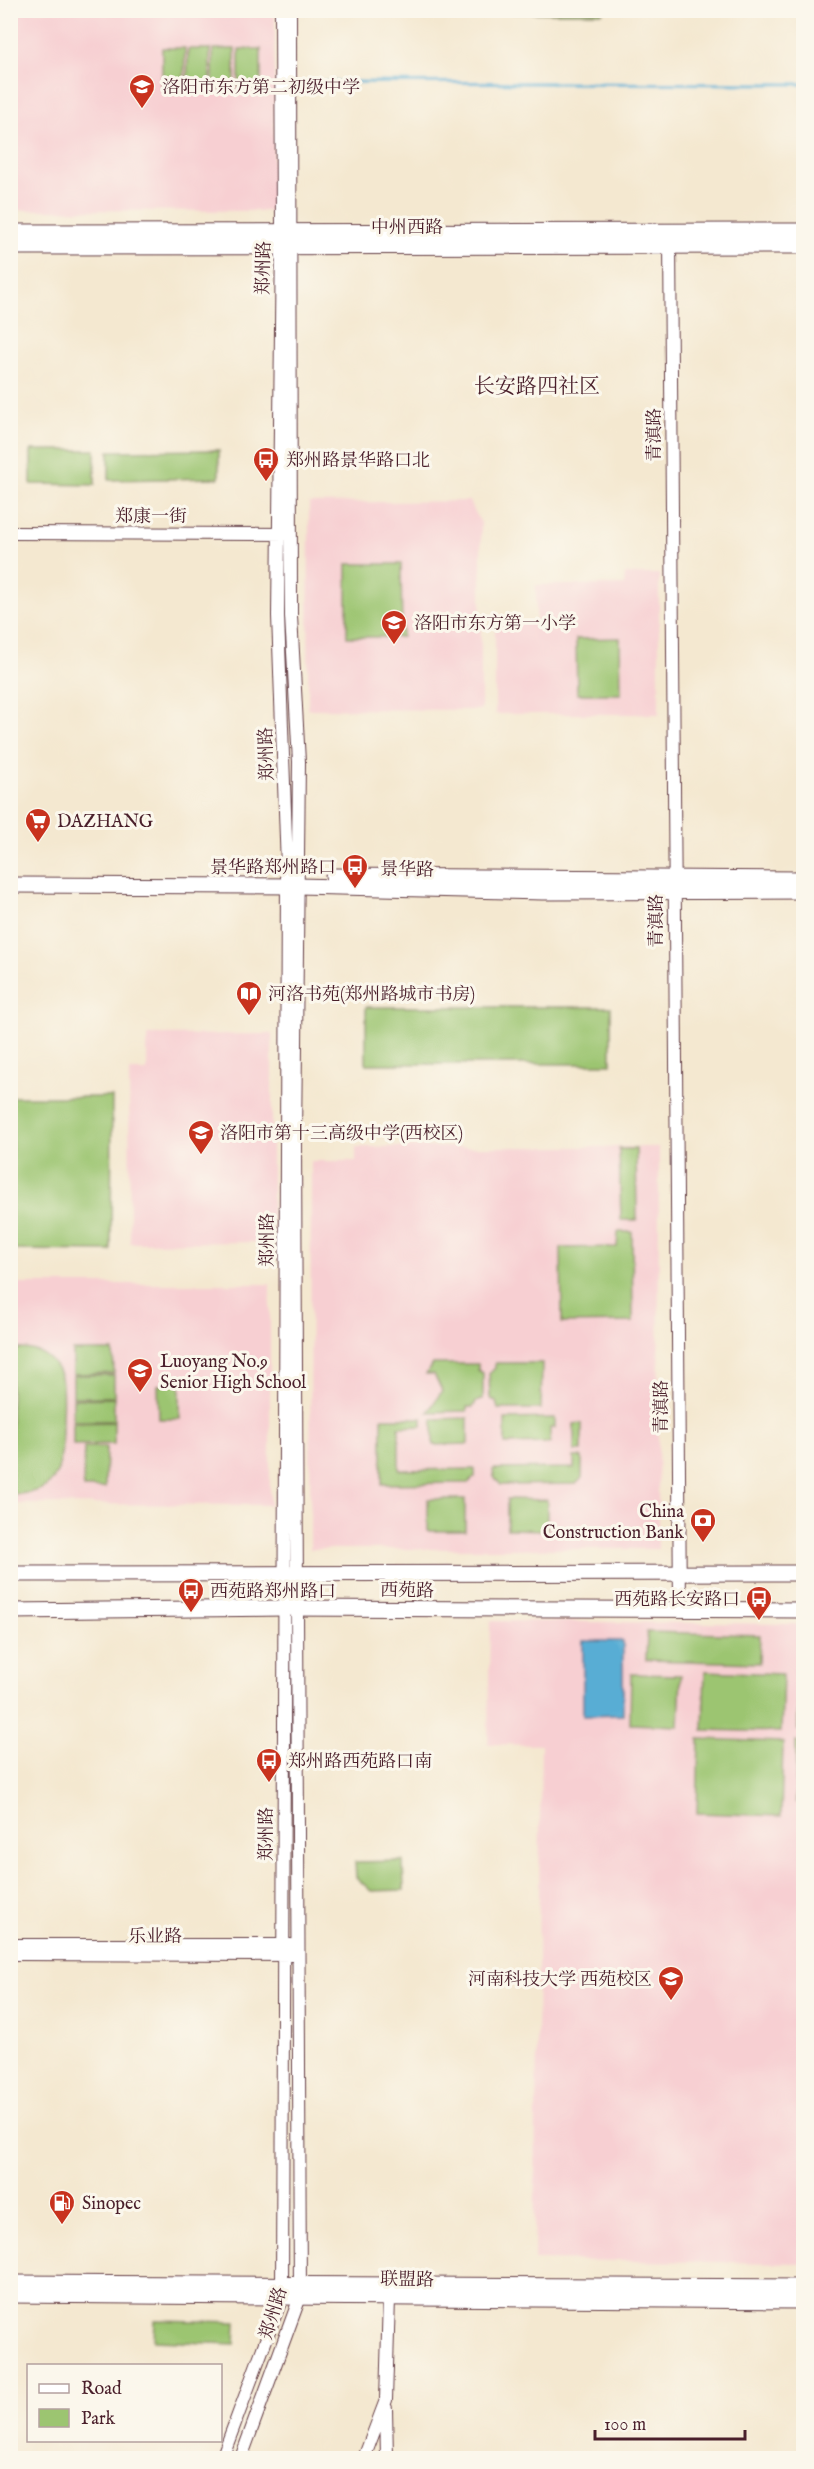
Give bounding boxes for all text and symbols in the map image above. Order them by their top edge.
school or university icon: 洛阳市东方第二初级中学 [127,72,157,110]
place label: 洛阳市东方第二初级中学 [162,77,360,100]
street label: 中州西路 [371,217,443,240]
street label: 郑州路 [253,241,276,295]
district label: 长安路四社区 [474,374,600,401]
street label: 青滇路 [644,408,667,462]
bus stop icon: 郑州路景华路口北 [251,445,281,483]
place label: 郑州路景华路口北 [286,450,430,473]
street label: 郑康一街 [115,506,187,529]
school or university icon: 洛阳市东方第一小学 [379,608,409,646]
place label: 洛阳市东方第一小学 [414,613,576,636]
street label: 郑州路 [255,727,280,781]
supermarket icon: DAZHANG [23,806,53,844]
place label: DAZHANG [57,811,154,834]
bus stop icon: 景华路郑州路口 [340,852,370,890]
place label: 景华路郑州路口 [210,857,336,880]
street label: 景华路 [380,859,434,882]
street label: 青滇路 [646,894,669,948]
library icon: 河洛书苑(郑州路城市书房) [234,979,264,1017]
place label: 河洛书苑(郑州路城市书房) [268,984,475,1007]
school or university icon: 洛阳市第十三高级中学(西校区) [186,1118,216,1156]
place label: 洛阳市第十三高级中学(西校区) [220,1123,463,1146]
street label: 郑州路 [257,1213,280,1267]
place label: Luoyang No.9 Senior High School [160,1351,306,1395]
school or university icon: Luoyang No.9 Senior High School [125,1356,155,1394]
street label: 青滇路 [651,1380,674,1434]
place label: China Construction Bank [543,1501,684,1545]
bank icon: China Construction Bank [688,1506,718,1544]
bus stop icon: 西苑路郑州路口 [176,1576,206,1614]
street label: 西苑路 [380,1580,434,1603]
place label: 西苑路郑州路口 [210,1581,336,1604]
bus stop icon: 西苑路长安路口 [744,1584,774,1622]
place label: 西苑路长安路口 [614,1589,740,1612]
bus stop icon: 郑州路西苑路口南 [254,1746,284,1784]
place label: 郑州路西苑路口南 [288,1751,432,1774]
street label: 郑州路 [256,1807,279,1861]
street label: 乐业路 [128,1926,182,1949]
school or university icon: 河南科技大学 西苑校区 [656,1964,686,2002]
place label: 河南科技大学 西苑校区 [468,1969,652,1992]
fuel station icon: Sinopec [47,2188,77,2226]
place label: Sinopec [82,2193,141,2216]
street label: 联盟路 [380,2269,434,2292]
street label: 郑州路 [256,2284,293,2343]
legend [27,2364,222,2442]
text: Road [81,2378,122,2401]
scale bar [595,2403,745,2441]
text: Park [81,2408,116,2431]
text: 100 m [604,2414,646,2437]

